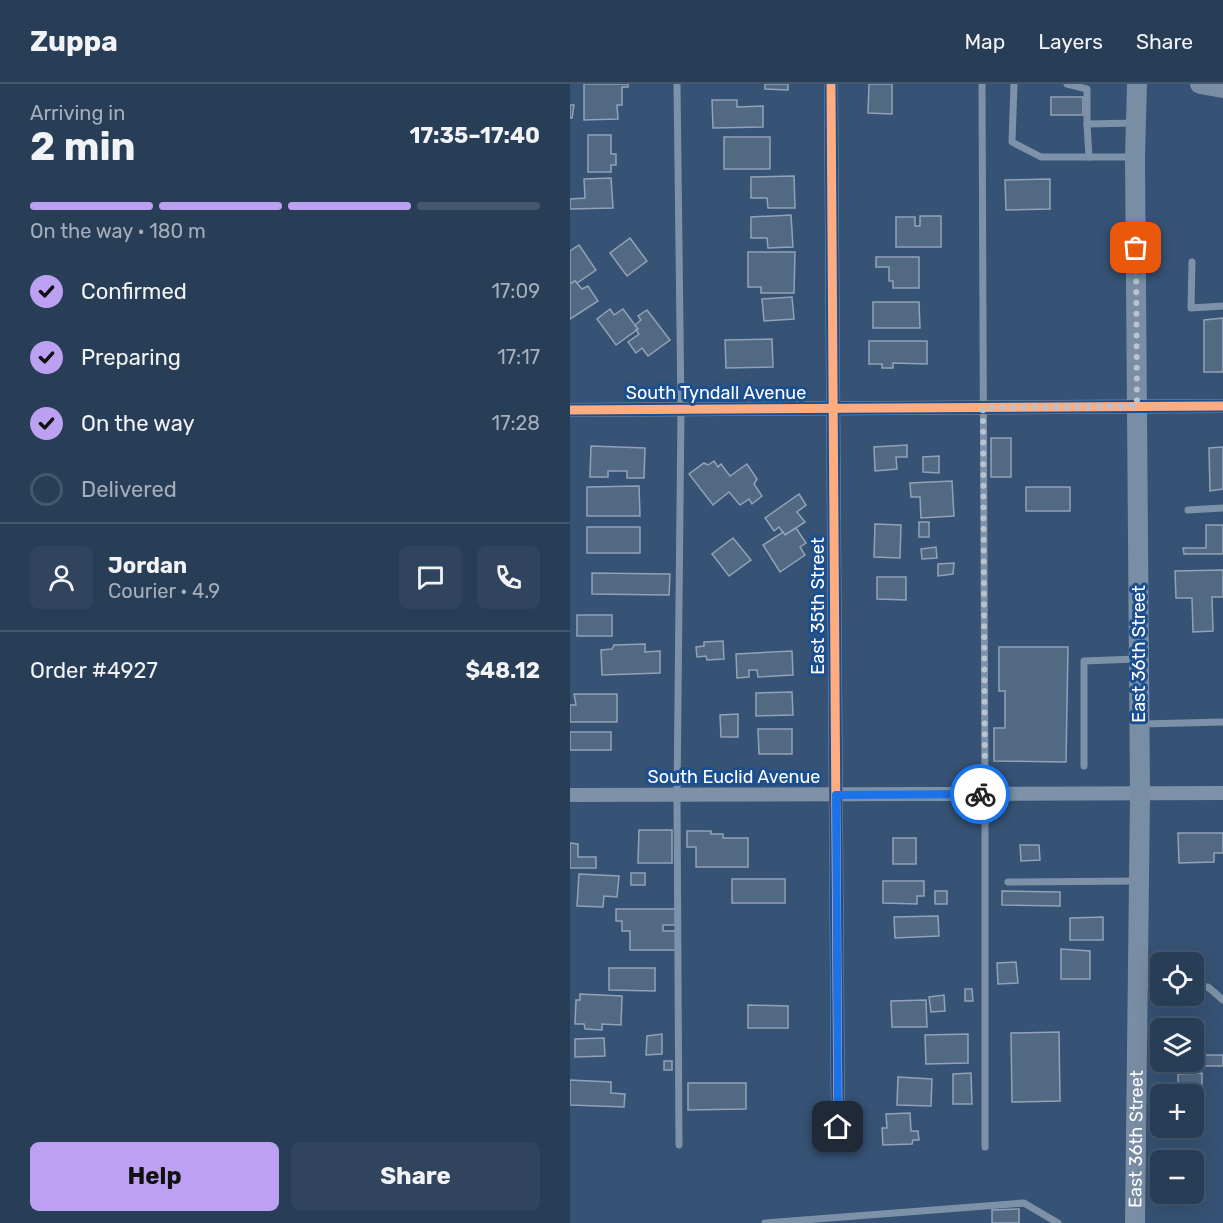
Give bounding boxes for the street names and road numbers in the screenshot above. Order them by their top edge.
street label: South Tyndall Avenue [626,382,806,404]
street label: East 35th Street [807,537,829,675]
street label: East 36th Street [1128,585,1150,723]
street label: South Euclid Avenue [648,766,820,788]
street label: East 36th Street [1124,1070,1148,1208]

